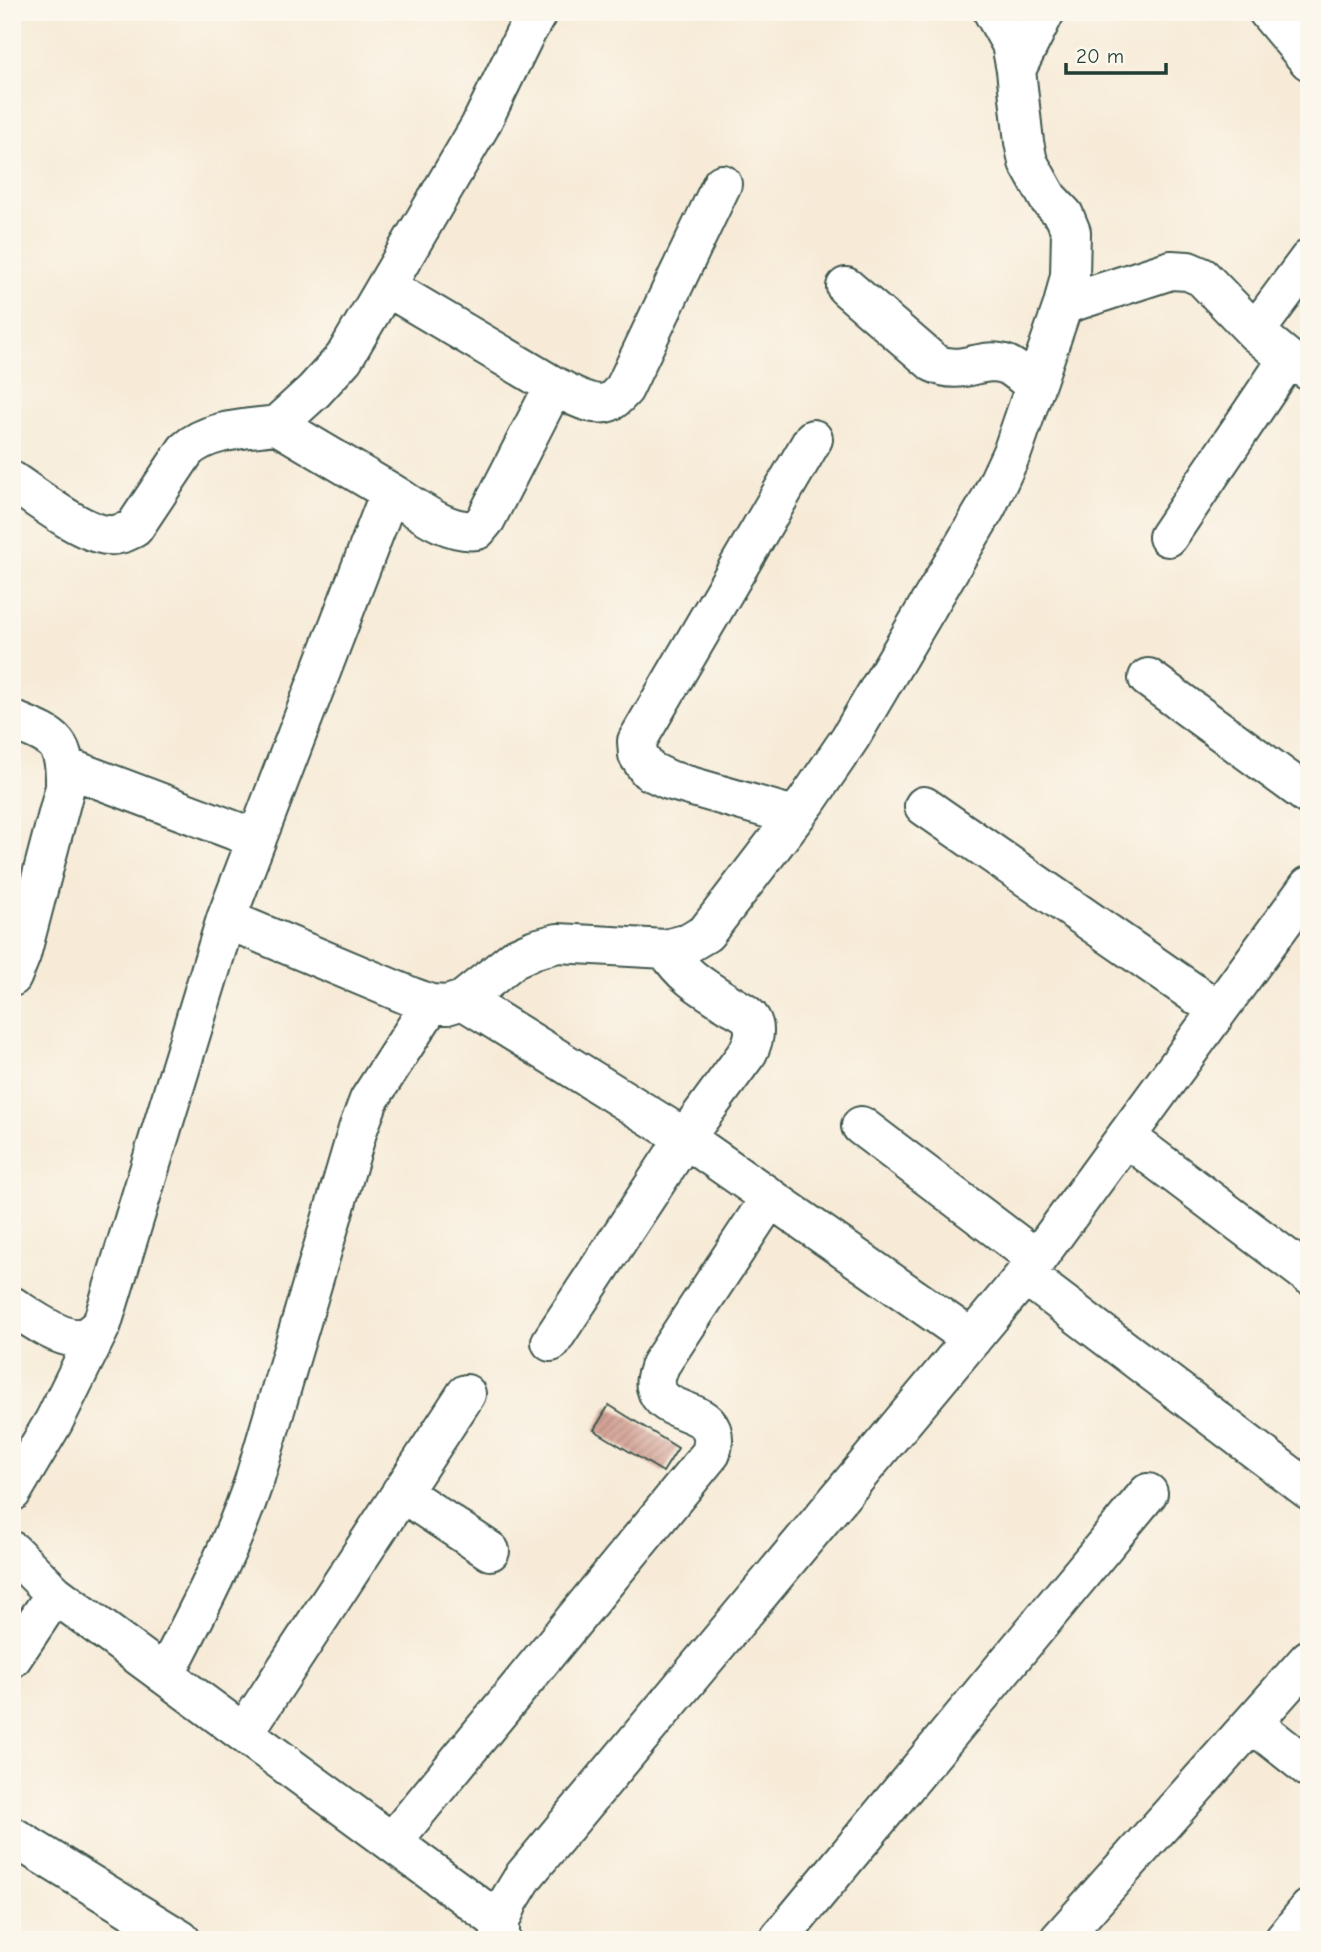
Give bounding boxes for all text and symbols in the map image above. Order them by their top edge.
scale bar [1066,32,1165,76]
text: 20 m [1076,44,1124,68]

